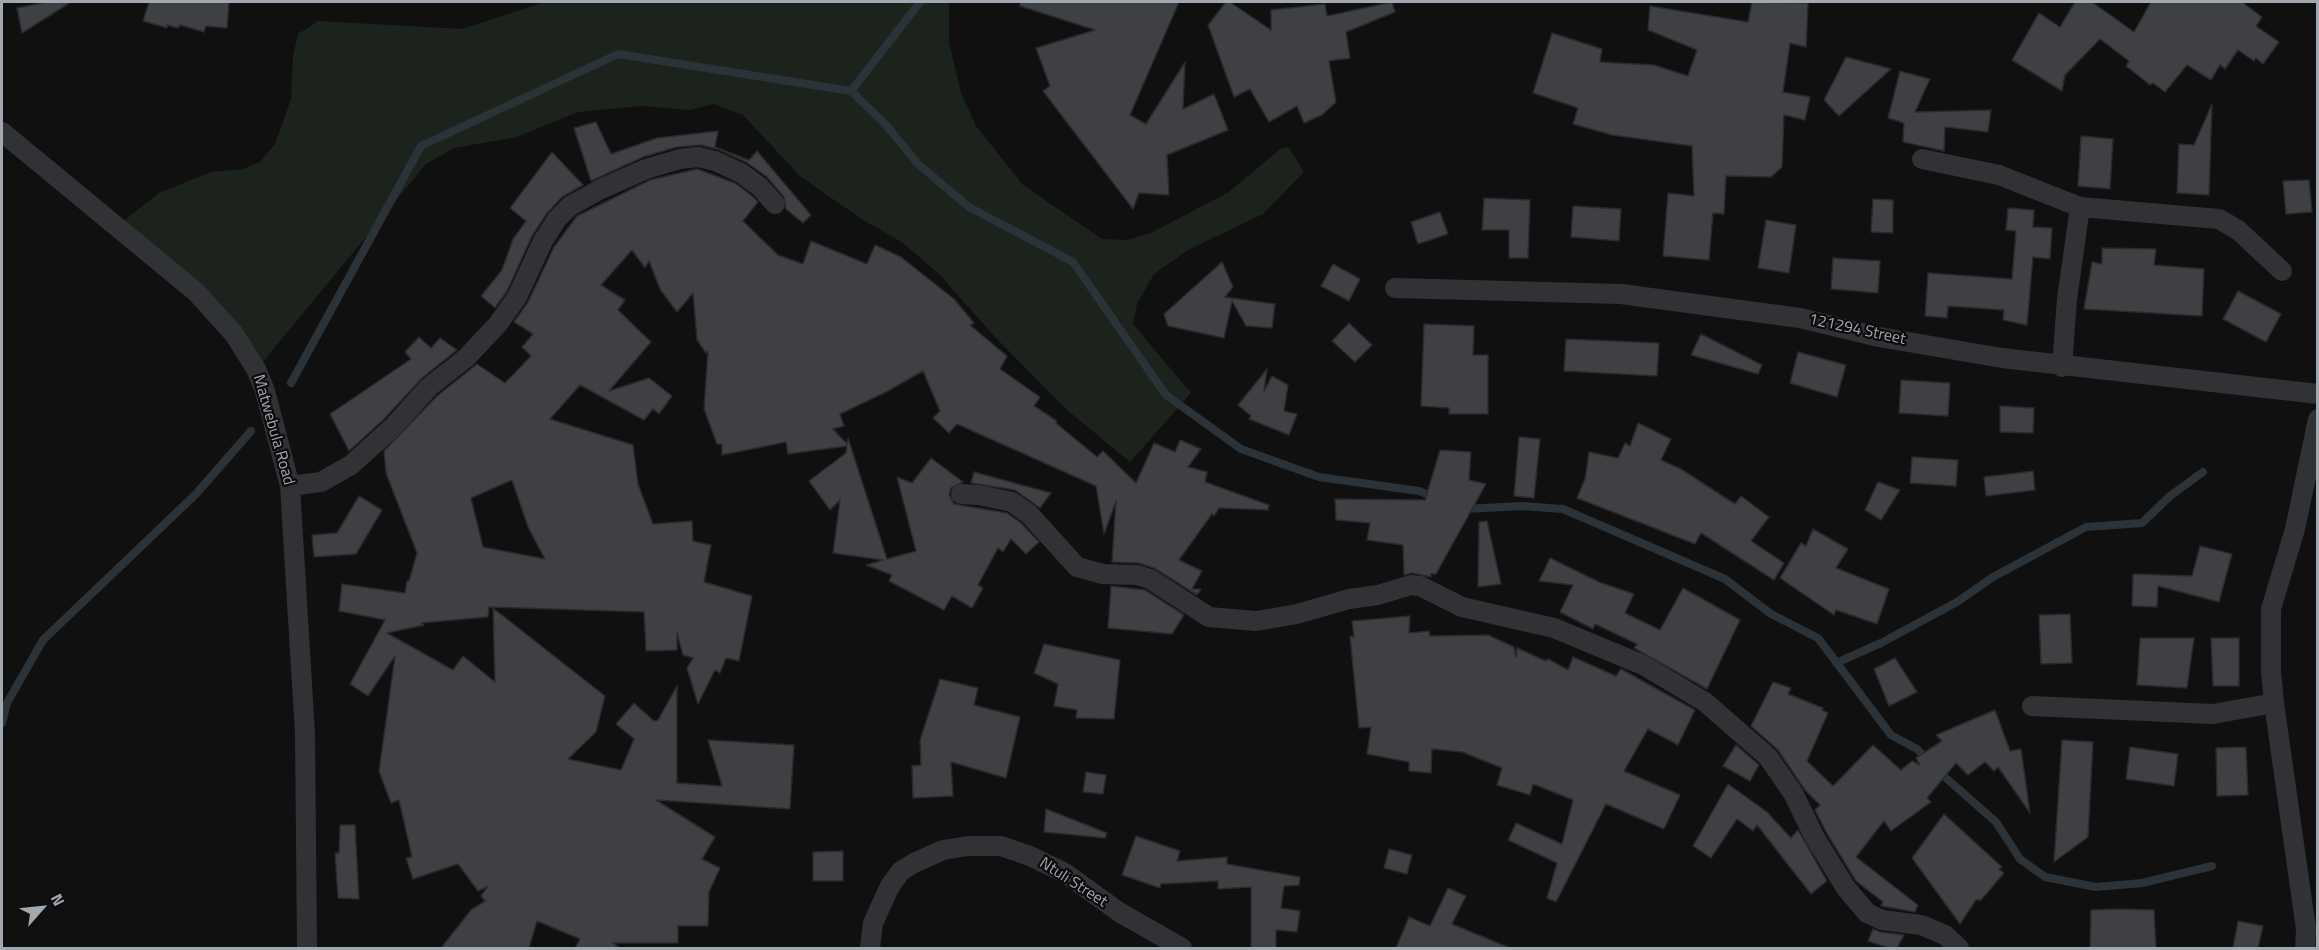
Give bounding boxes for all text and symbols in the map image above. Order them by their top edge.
street label: 121294 Street [1807,310,1907,350]
street label: Matwebula Road [248,373,298,487]
street label: Ntuli Street [1036,854,1110,912]
north arrow [12,878,72,938]
text: N [45,889,71,910]

